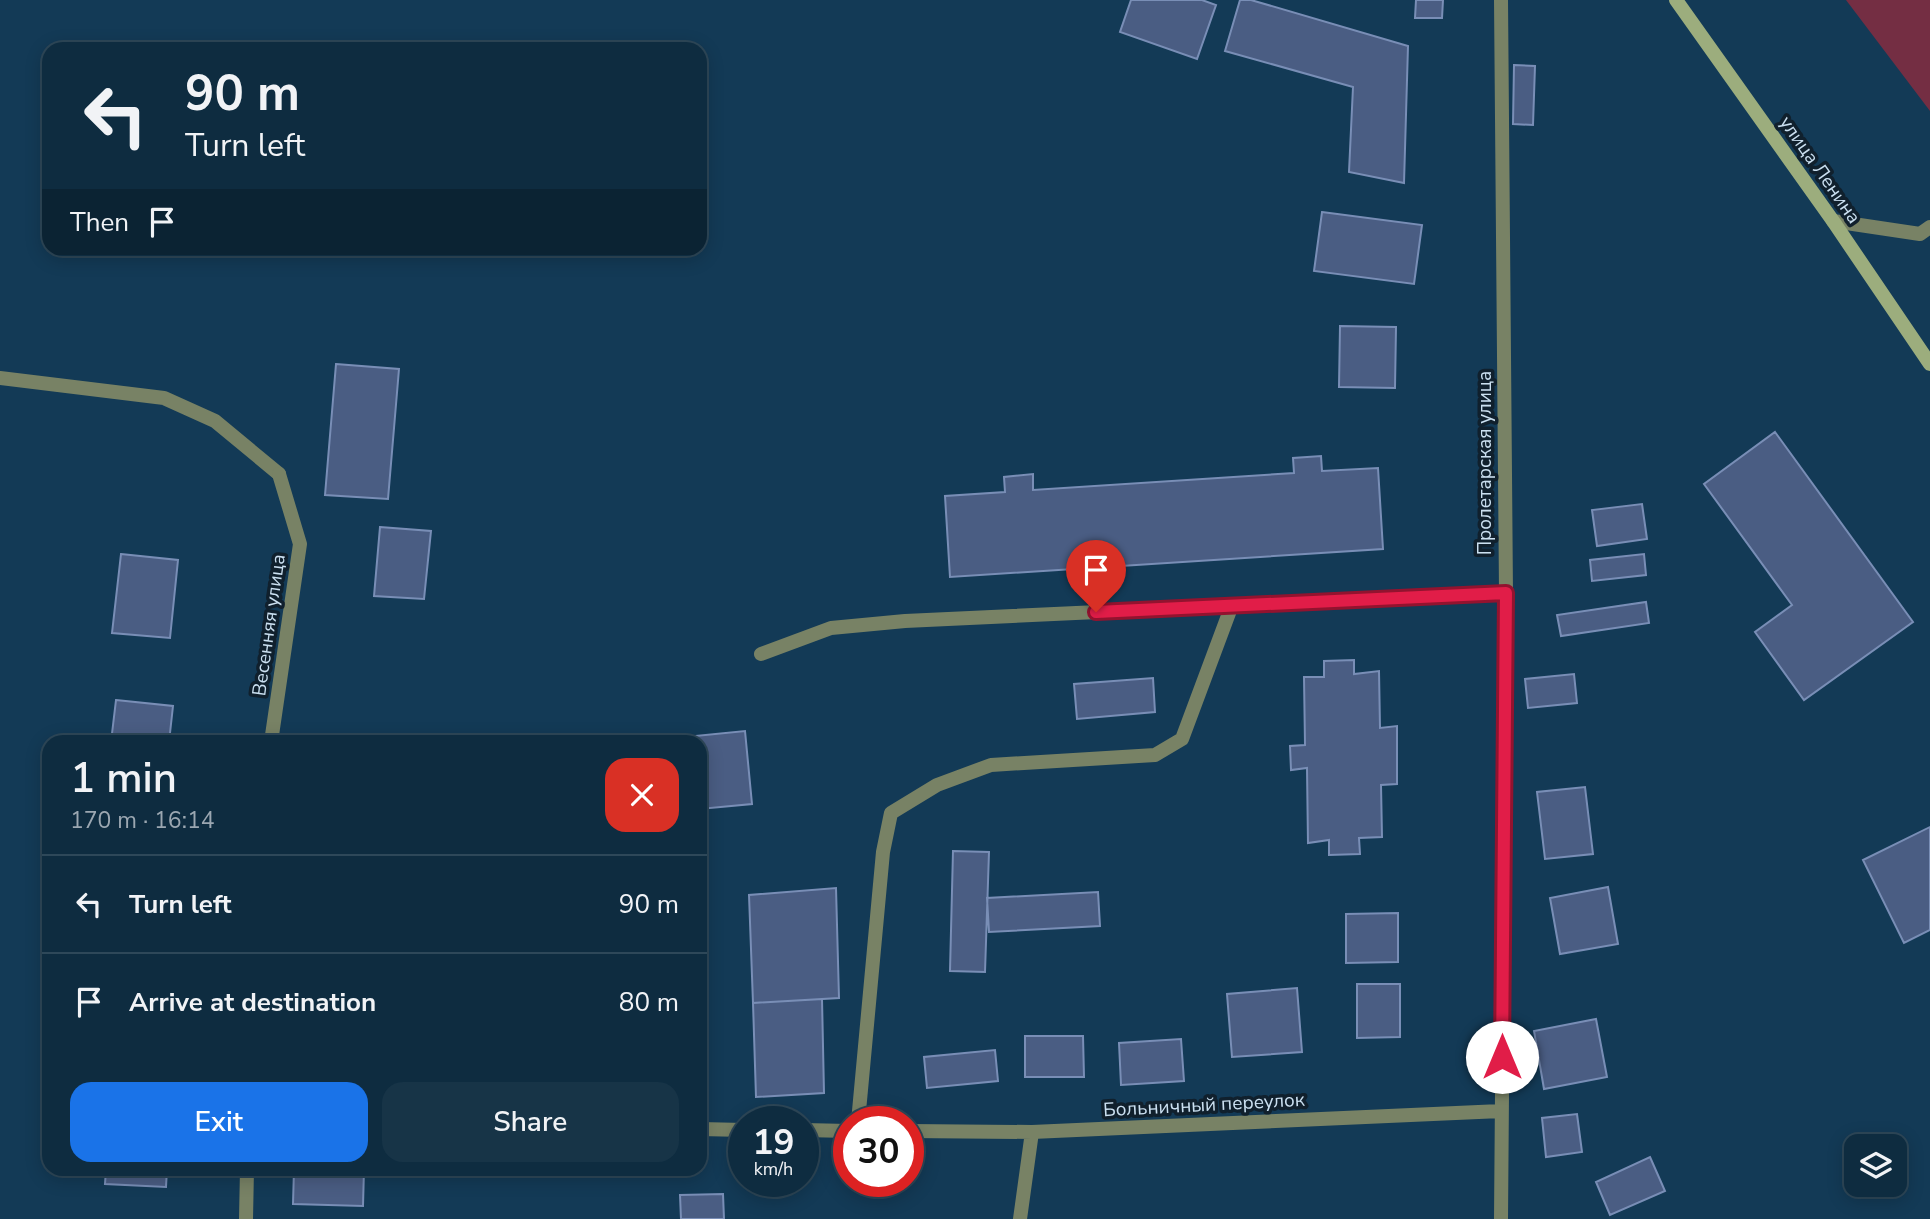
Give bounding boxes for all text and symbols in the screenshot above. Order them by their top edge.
text: 90 m [185,60,300,127]
icon: left [70,70,161,161]
street label: улица Ленина [1773,111,1867,229]
text: Turn left [185,124,305,167]
icon: arrive [143,203,181,241]
text: Then [70,205,129,240]
street label: Пролетарская улица [1472,371,1498,555]
pin [1066,540,1126,612]
icon: arrive [1077,551,1115,589]
street label: Весенняя улица [246,552,292,698]
text: 1 min [70,750,177,807]
button: close [605,758,679,832]
text: 170 m · 16:14 [70,805,215,836]
icon: left [70,885,108,923]
text: Turn left [129,887,232,922]
text: 90 m [619,887,679,922]
icon: arrive [70,983,108,1021]
text: Arrive at destination [129,985,376,1020]
text: 80 m [619,985,679,1020]
position arrow [1465,1020,1539,1094]
button: Exit [70,1082,368,1162]
button: Share [382,1082,679,1162]
street label: Больничный переулок [1103,1087,1305,1123]
speed limit sign: 30 [833,1106,924,1197]
text: 19 [752,1119,795,1166]
map controls [1844,1134,1907,1197]
button: layers [1844,1134,1907,1197]
text: km/h [754,1157,793,1181]

